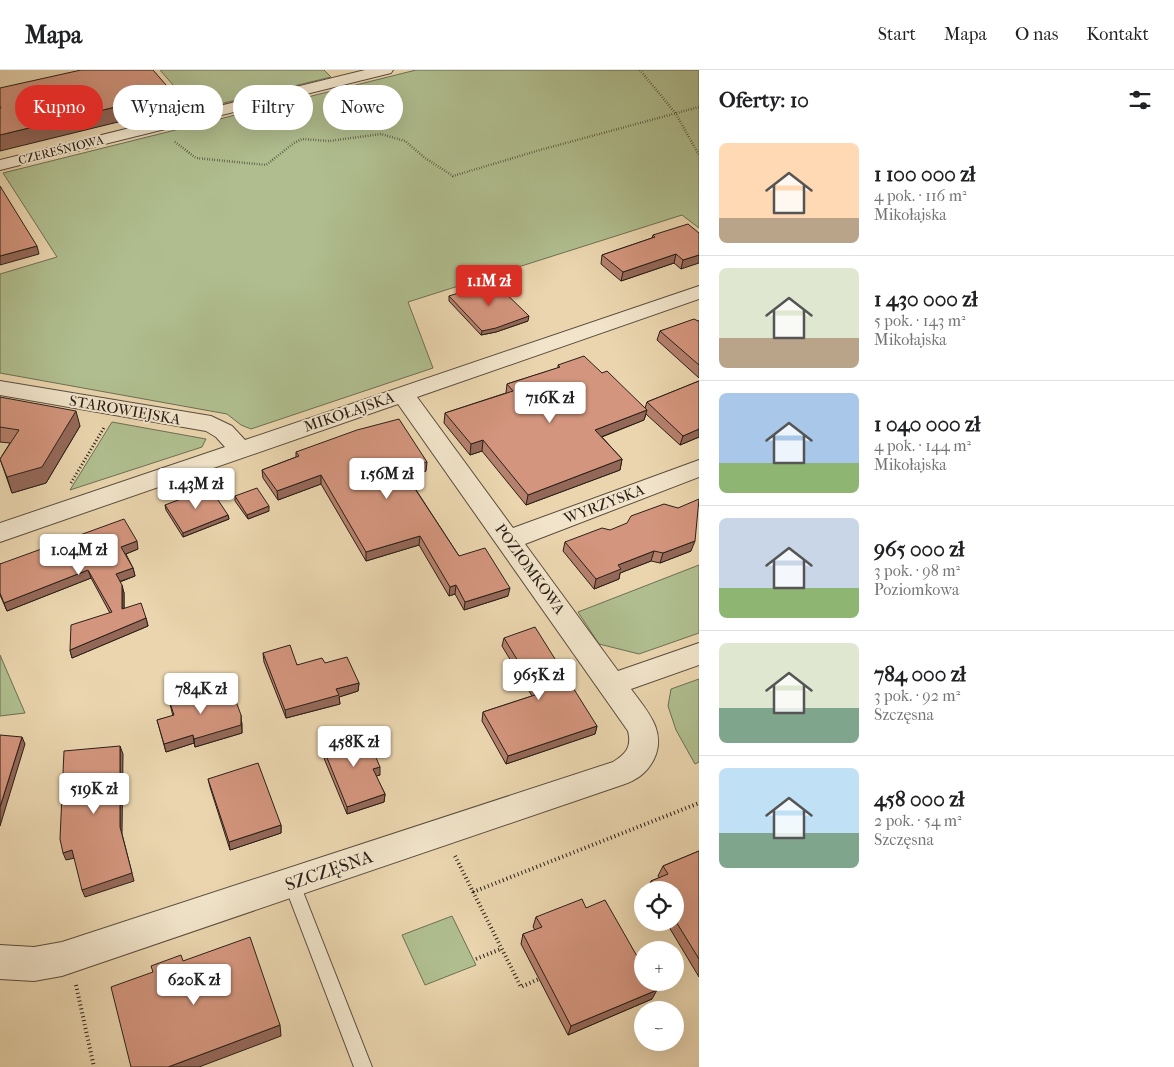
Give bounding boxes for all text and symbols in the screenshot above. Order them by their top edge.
text: Mapa [25,21,82,49]
text: Start [878,24,916,45]
text: Mapa [944,24,987,45]
text: O nas [1015,24,1058,45]
text: Kontakt [1086,24,1149,45]
chip: Kupno [15,85,103,130]
chip: Wynajem [113,85,223,130]
chip: Filtry [233,85,313,130]
chip: Nowe [323,85,403,130]
icon: filters [1126,86,1154,114]
text: Oferty: 10 [719,88,809,112]
street label: CZEREŚNIOWA [17,132,105,167]
text: 1 100 000 zł [874,162,975,186]
icon: home [759,163,819,223]
text: 4 pok. · 116 m² [874,186,966,205]
text: Mikołajska [874,205,947,224]
pin: 1.1M zł [443,264,535,307]
text: 1.1M zł [467,271,511,290]
text: 1 430 000 zł [874,287,977,311]
icon: home [759,288,819,348]
text: 5 pok. · 143 m² [874,311,966,330]
text: Mikołajska [874,330,947,349]
pin: 716K zł [504,382,596,424]
street label: MIKOŁAJSKA [302,388,397,436]
text: 716K zł [526,388,574,407]
street label: STAROWIEJSKA [68,391,182,429]
text: 1 040 000 zł [874,412,980,436]
icon: home [759,413,819,473]
text: 4 pok. · 144 m² [874,436,971,455]
text: Mikołajska [874,455,947,474]
pin: 1.56M zł [335,458,439,500]
text: 1.56M zł [360,464,414,483]
pin: 1.43M zł [144,468,248,510]
text: 1.43M zł [169,474,223,493]
street label: WYRZYSKA [560,480,647,528]
street label: POZIOMKOWA [491,520,569,618]
pin: 1.04M zł [27,534,131,576]
text: 965 000 zł [874,537,964,561]
icon: home [759,538,819,598]
text: 1.04M zł [51,540,107,559]
text: 3 pok. · 98 m² [874,561,960,580]
text: Poziomkowa [874,580,959,599]
pin: 965K zł [493,658,585,701]
text: 784 000 zł [874,662,966,686]
icon: home [759,663,819,723]
text: 965K zł [514,665,564,684]
pin: 784K zł [155,672,247,715]
text: 784K zł [175,679,227,698]
text: 3 pok. · 92 m² [874,686,960,705]
text: Szczęsna [874,705,934,724]
pin: 458K zł [308,726,400,768]
text: 458K zł [329,732,379,751]
pin: 519K zł [48,772,140,815]
text: 519K zł [70,779,118,798]
text: 458 000 zł [874,787,964,811]
icon: home [759,788,819,848]
text: 2 pok. · 54 m² [874,811,962,830]
text: Szczęsna [874,830,934,849]
street label: SZCZĘSNA [283,846,376,896]
map controls [634,881,684,1051]
button: locate [634,881,684,931]
button: + [634,941,684,991]
pin: 620K zł [148,964,240,1006]
text: 620K zł [168,970,220,989]
button: − [634,1001,684,1051]

